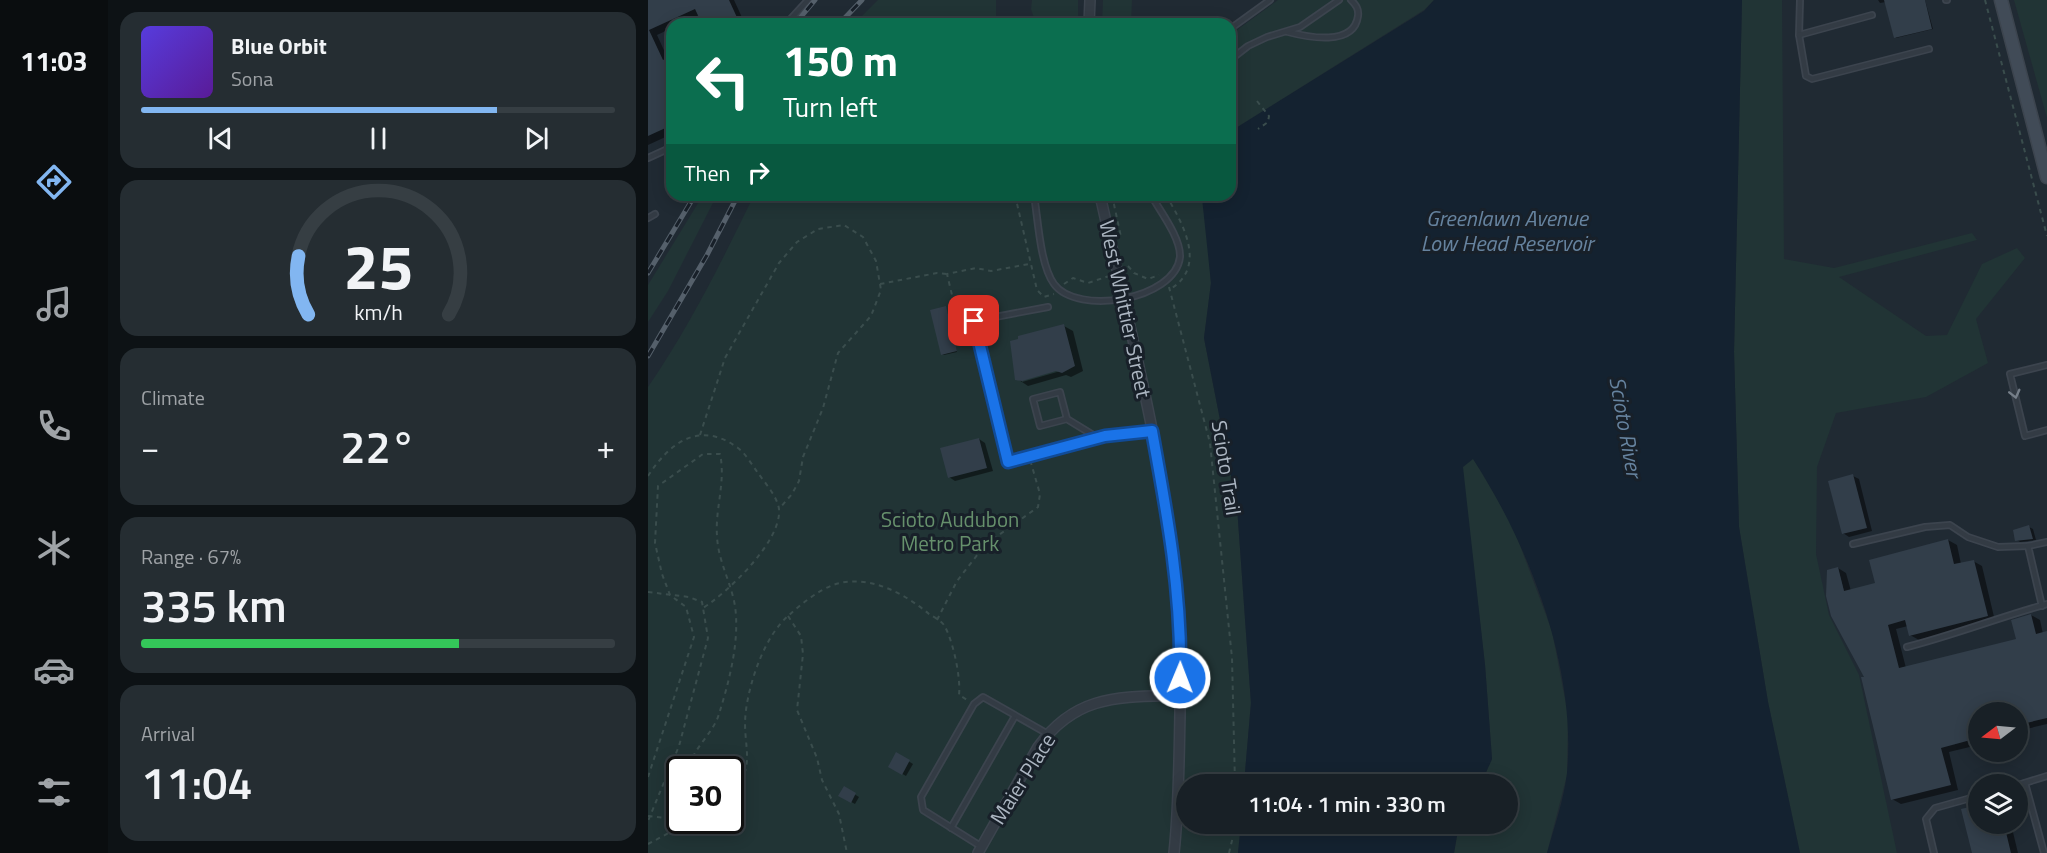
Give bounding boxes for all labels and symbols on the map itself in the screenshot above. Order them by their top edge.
water label: Greenlawn Avenue Low Head Reservoir [1421,201,1596,260]
street label: West Whittier Street [1092,217,1161,401]
pin [948,295,999,346]
water label: Scioto River [1600,374,1652,483]
one-way arrow [2007,389,2020,399]
street label: Scioto Trail [1204,418,1250,518]
park label: Scioto Audubon Metro Park [881,503,1019,559]
position arrow [1148,646,1212,710]
north arrow [1968,702,2028,762]
street label: Maier Place [981,726,1063,831]
speed limit sign: 30 [666,756,744,834]

